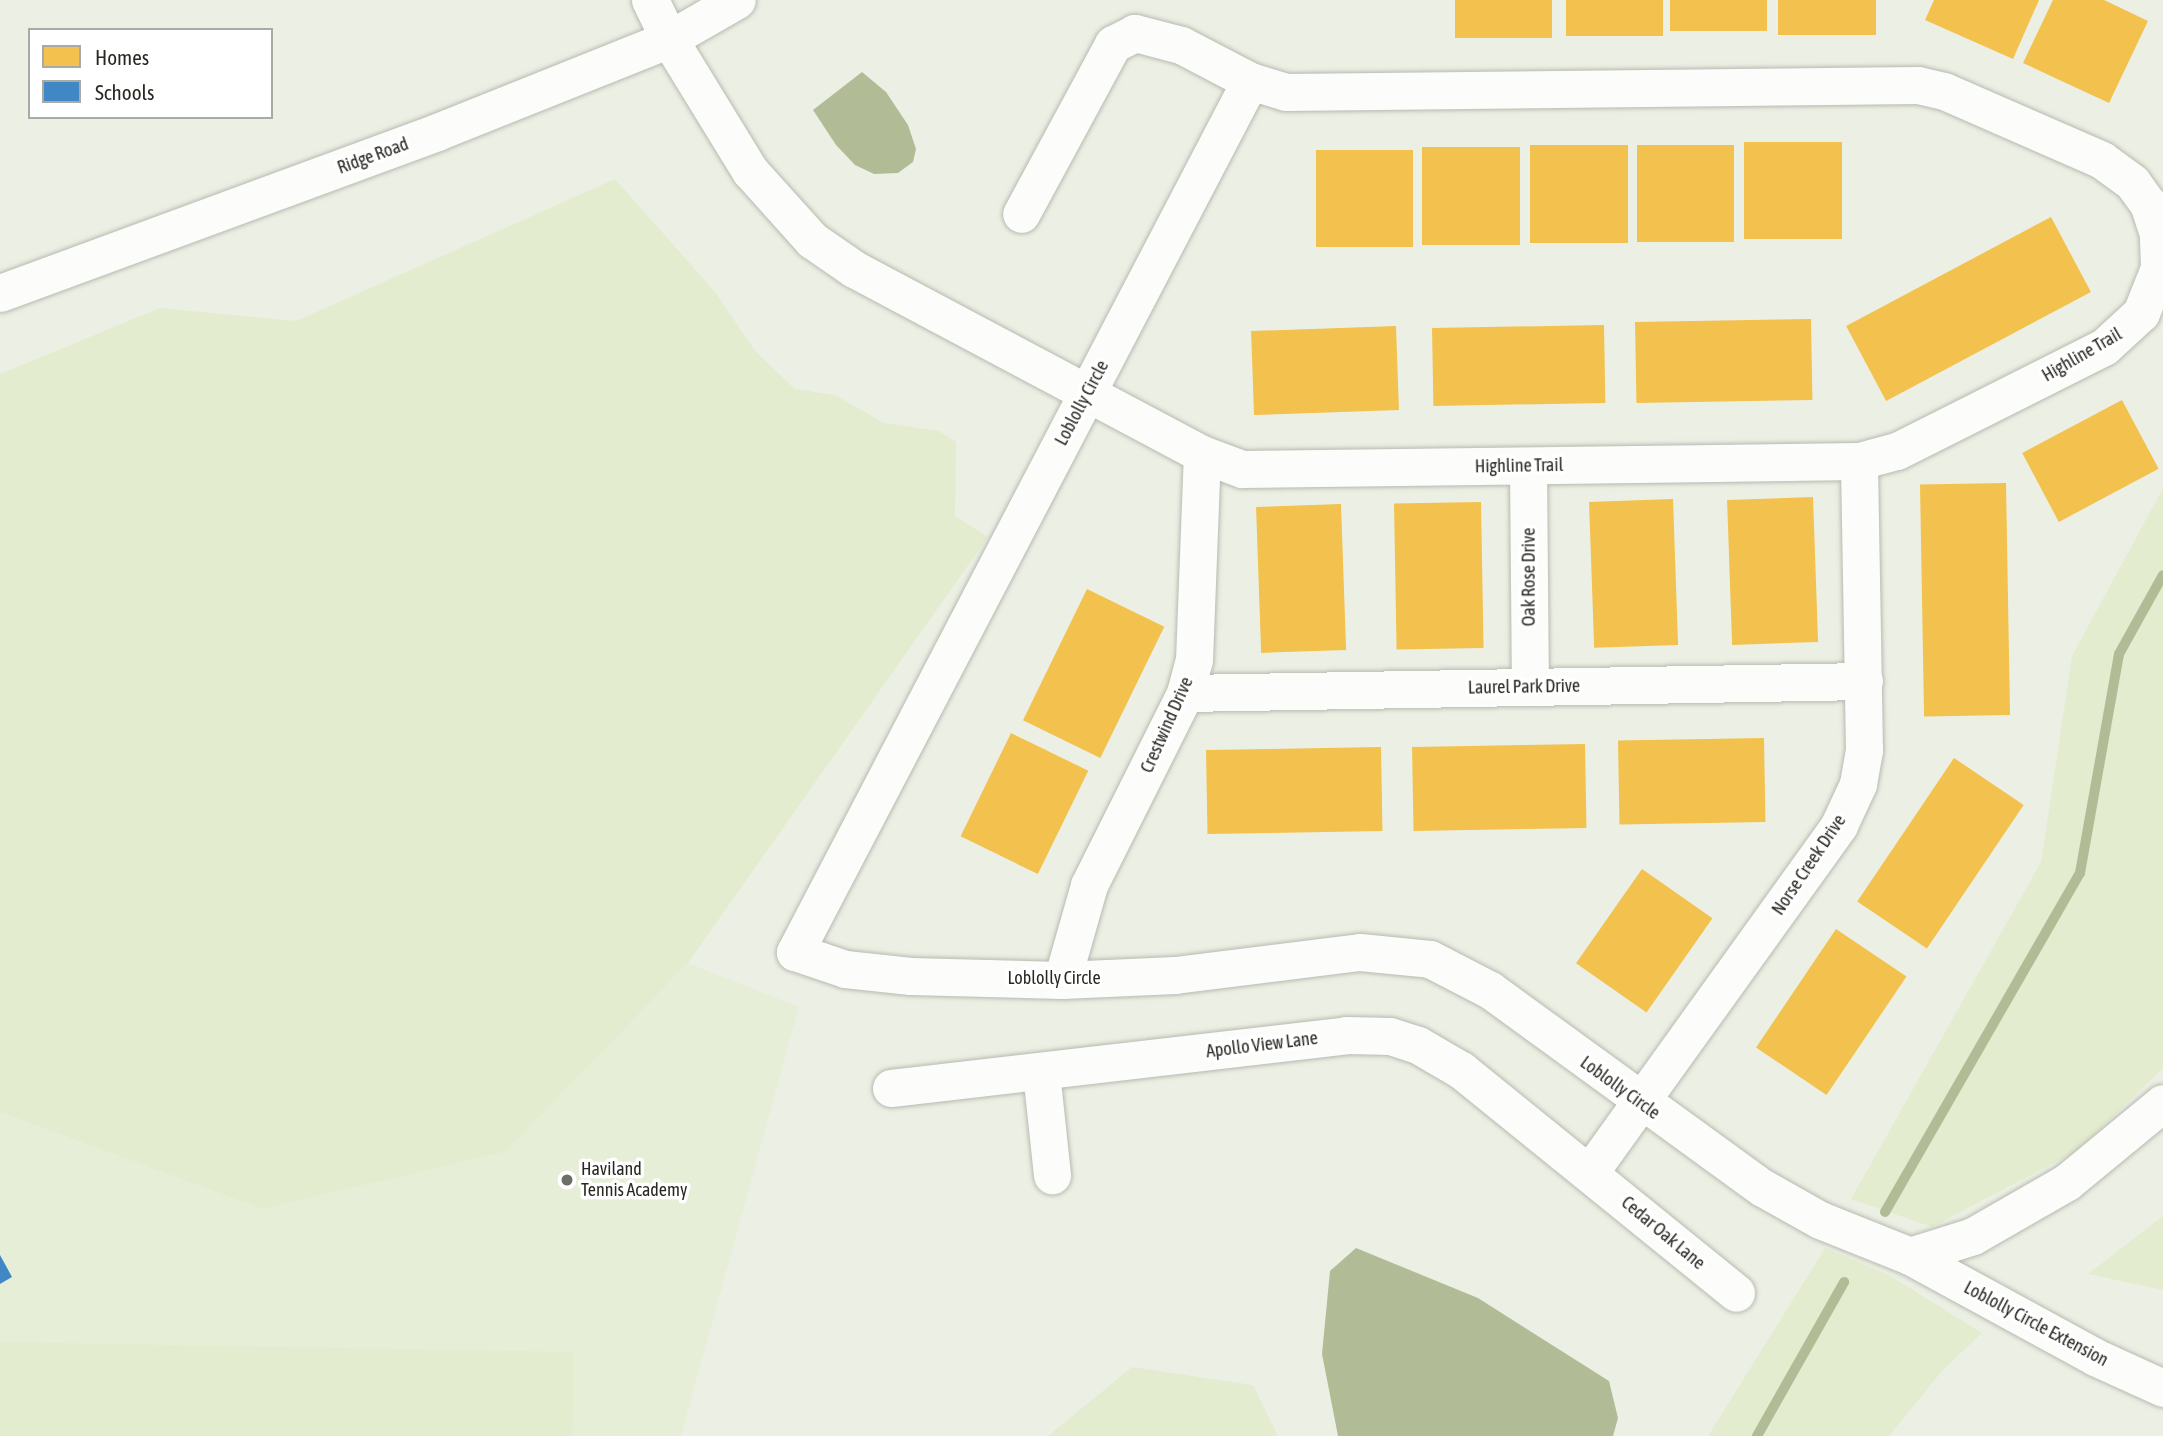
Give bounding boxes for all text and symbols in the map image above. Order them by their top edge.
legend [28,28,273,119]
text: Homes [95,45,149,69]
text: Schools [95,80,155,104]
street label: Ridge Road [335,133,411,179]
street label: Highline Trail [2038,324,2126,386]
street label: Loblolly Circle [1051,357,1113,449]
street label: Highline Trail [1475,454,1563,478]
street label: Oak Rose Drive [1518,528,1540,626]
street label: Crestwind Drive [1136,674,1198,776]
street label: Laurel Park Drive [1468,675,1580,699]
street label: Norse Creek Drive [1768,811,1850,919]
street label: Loblolly Circle [1007,967,1101,989]
street label: Apollo View Lane [1205,1027,1319,1063]
street label: Loblolly Circle [1576,1052,1664,1124]
place label: Haviland Tennis Academy [581,1159,687,1202]
marker: Haviland Tennis Academy [559,1172,575,1188]
street label: Cedar Oak Lane [1617,1192,1709,1274]
street label: Loblolly Circle Extension [1960,1277,2112,1371]

